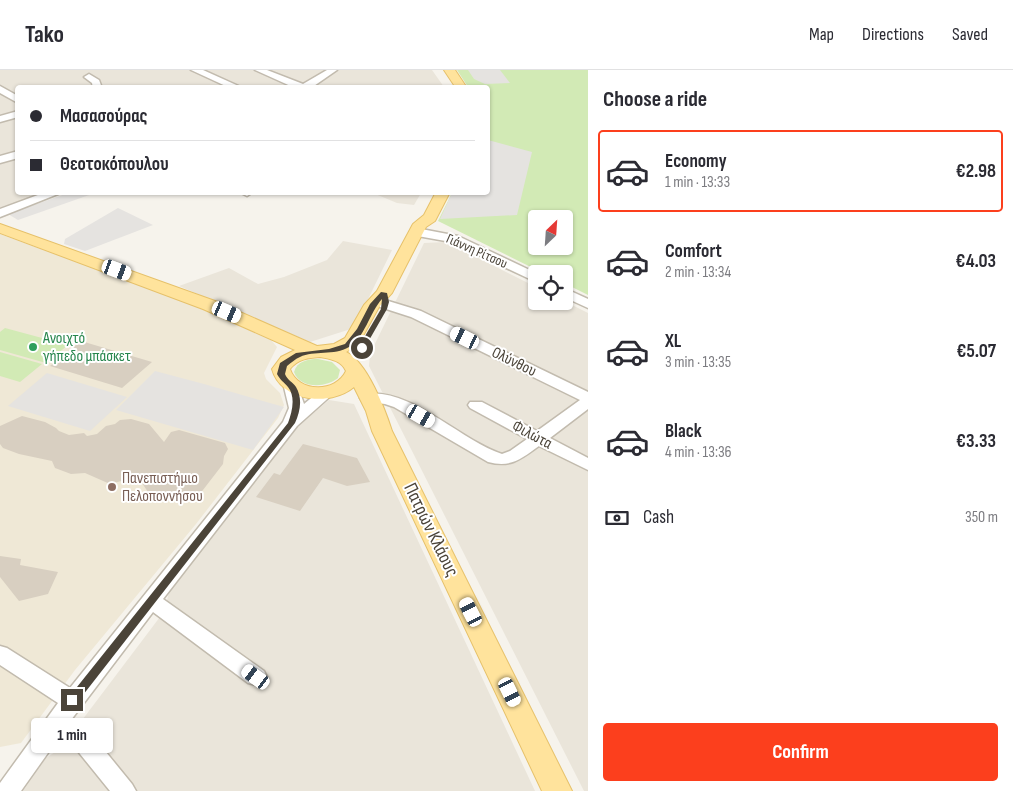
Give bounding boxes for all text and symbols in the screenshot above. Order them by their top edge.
text: Tako [25,20,64,49]
text: Map [809,24,834,45]
text: Directions [862,24,924,45]
text: Saved [952,24,988,45]
text: Choose a ride [603,86,707,113]
text: Μασασούρας [60,105,147,128]
icon: car [605,149,650,194]
text: Economy [665,150,727,173]
text: Θεοτοκόπουλου [60,153,169,176]
text: €2.98 [956,160,996,183]
text: 1 min · 13:33 [665,173,730,192]
north arrow [528,210,572,255]
map controls [528,210,573,310]
street label: Γιάννη Ρίτσου [444,230,510,272]
icon: car [605,239,650,284]
text: Comfort [665,240,722,263]
text: €4.03 [955,250,996,273]
car [100,258,133,282]
text: 2 min · 13:34 [665,263,731,282]
button: locate [528,265,573,310]
car [210,299,243,325]
car [448,325,481,351]
place label: Ανοιχτό γήπεδο μπάσκετ [42,329,131,366]
icon: car [605,329,650,374]
text: XL [665,330,681,353]
route start [351,337,373,359]
text: €5.07 [957,340,996,363]
marker: Ανοιχτό γήπεδο μπάσκετ [27,341,39,353]
street label: Ολύνθου [489,343,539,381]
text: 3 min · 13:35 [665,353,731,372]
car [404,402,437,430]
street label: Φιλώτα [509,417,556,454]
icon: car [605,419,650,464]
text: Black [665,420,702,443]
text: €3.33 [956,430,996,453]
text: 4 min · 13:36 [665,443,732,462]
place label: Πανεπιστήμιο Πελοποννήσου [122,469,203,506]
street label: Πατρών Κλάους [398,479,464,581]
marker: Πανεπιστήμιο Πελοποννήσου [106,481,118,493]
icon: cash [603,504,631,532]
text: Cash [643,506,674,529]
text: 350 m [965,508,998,527]
car [457,595,484,629]
car [239,662,272,692]
car [496,675,523,709]
route end [61,689,83,711]
callout: 1 min [31,718,113,752]
button: Confirm [603,723,998,781]
text: 1 min [57,726,87,745]

